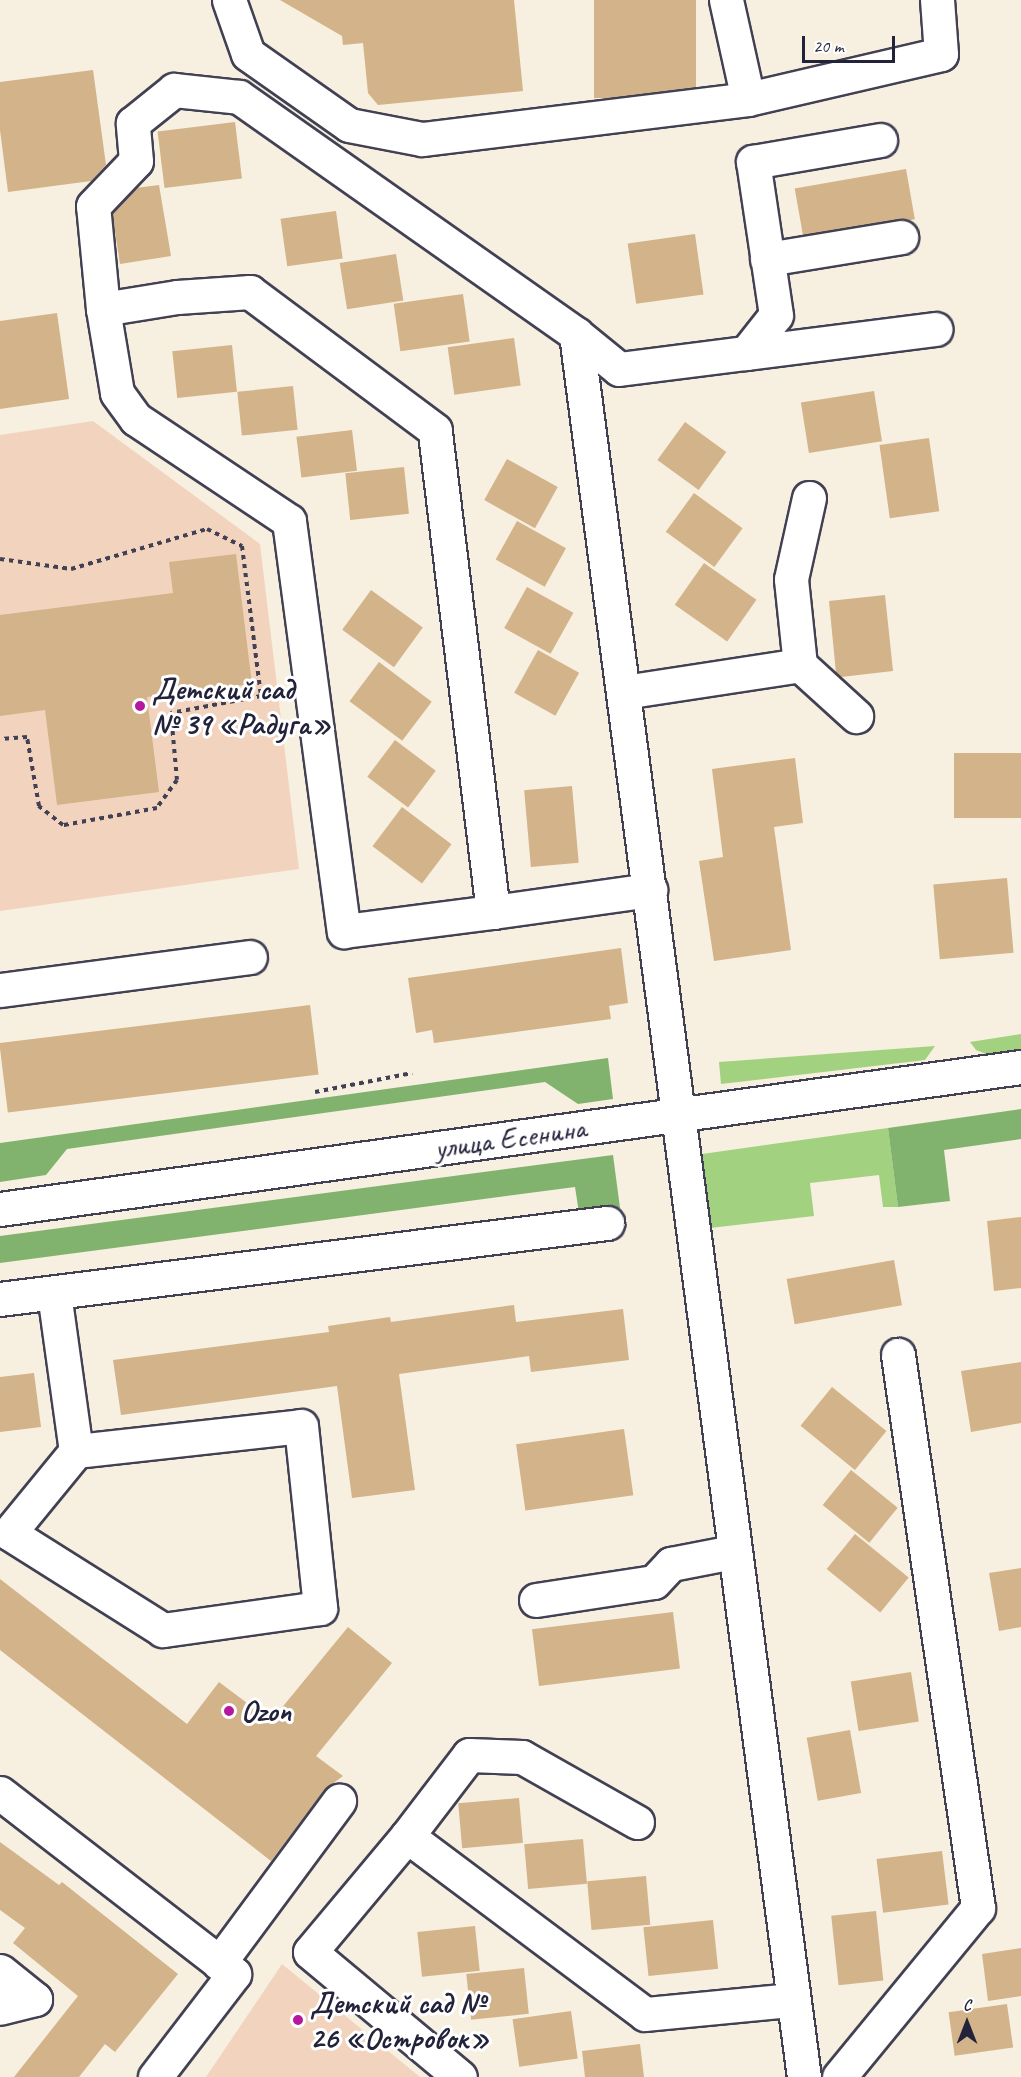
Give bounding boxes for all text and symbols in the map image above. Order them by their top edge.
scale bar [805,24,898,62]
text: 20 m [813,35,844,57]
place label: Детский сад № 39 «Радуга» [152,671,331,742]
marker: Детский сад № 39 «Радуга» [133,699,147,713]
street label: улица Есенина [432,1110,588,1166]
place label: Ozon [241,1693,291,1729]
marker: Ozon [222,1704,236,1718]
place label: Детский сад № 26 «Островок» [310,1985,489,2056]
north arrow [937,1993,997,2053]
text: С [963,1995,971,2015]
marker: Детский сад № 26 «Островок» [291,2013,305,2027]

